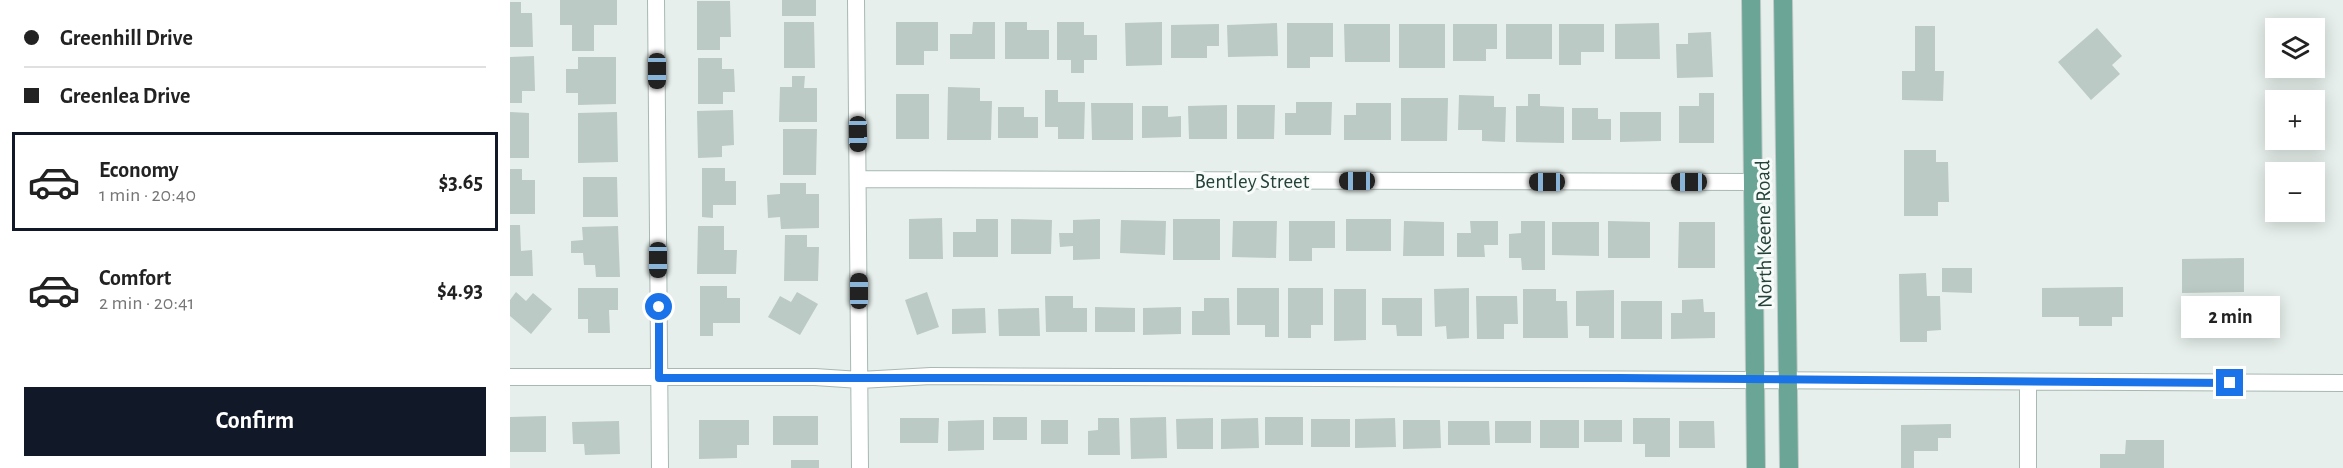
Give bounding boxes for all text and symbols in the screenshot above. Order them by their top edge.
map controls [2265,18,2325,222]
button: layers [2265,18,2325,78]
text: Greenhill Drive [60,27,193,49]
car [648,53,666,89]
text: Greenlea Drive [60,85,190,107]
button: + [2265,90,2325,150]
car [849,116,867,152]
icon: car [27,155,81,209]
text: Economy [99,159,179,181]
street label: North Keene Road [1752,160,1776,308]
button: − [2265,162,2325,222]
text: $3.65 [438,171,483,193]
street label: Bentley Street [1194,171,1310,192]
car [1339,172,1375,190]
car [1529,173,1565,191]
car [1671,173,1707,191]
text: 1 min · 20:40 [99,185,196,205]
car [649,242,667,278]
icon: car [27,263,81,317]
text: Comfort [99,267,171,289]
car [850,273,868,309]
text: $4.93 [437,279,483,301]
text: 2 min · 20:41 [99,293,194,313]
route start [645,293,672,320]
callout: 2 min [2180,296,2280,338]
text: 2 min [2208,307,2253,327]
route end [2216,369,2243,396]
button: Confirm [24,387,486,456]

